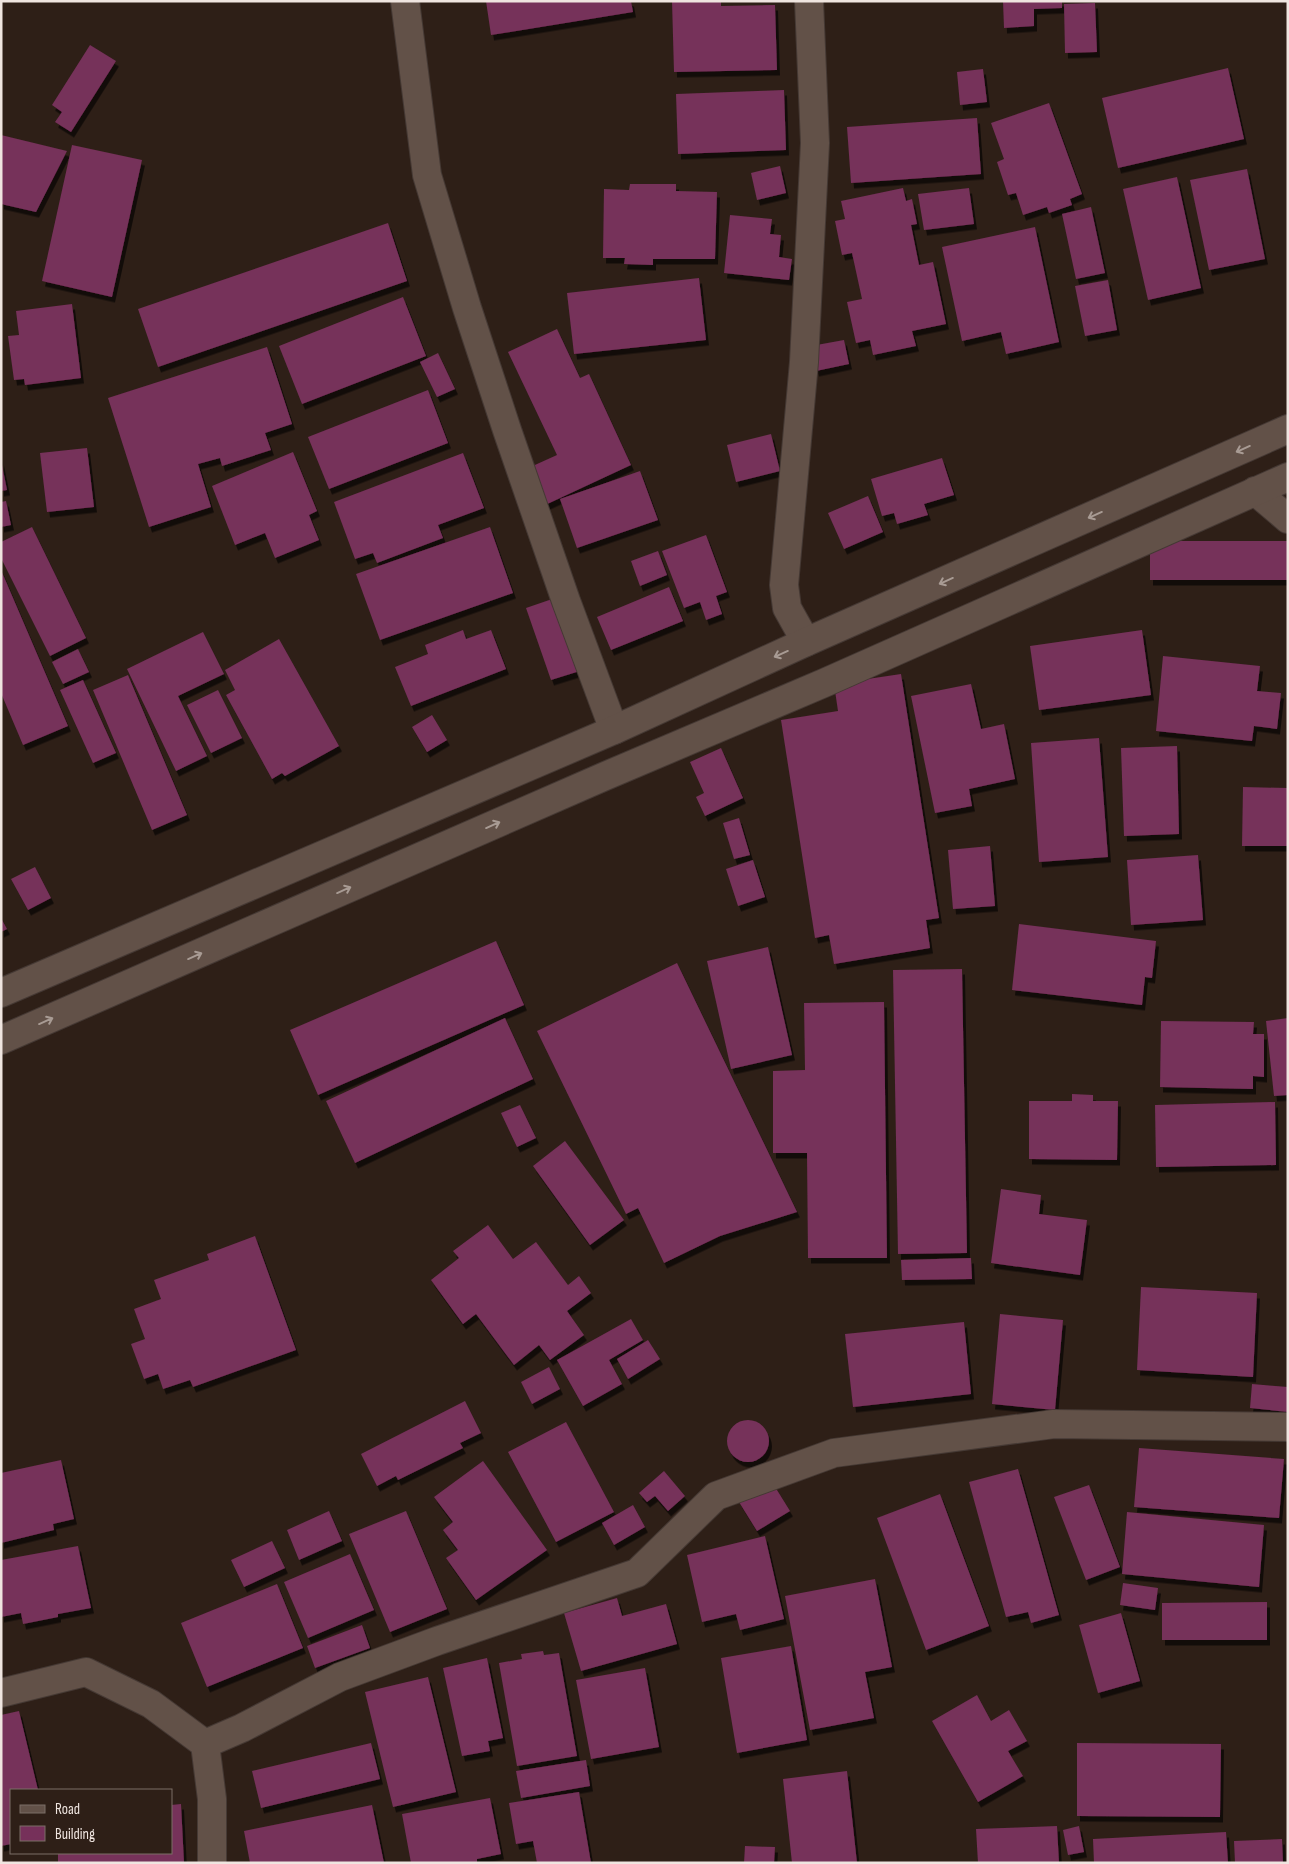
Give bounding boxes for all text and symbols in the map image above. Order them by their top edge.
one-way arrow [1236,445,1251,455]
one-way arrow [1088,510,1103,520]
one-way arrow [939,576,954,586]
one-way arrow [774,649,789,659]
one-way arrow [485,820,500,830]
one-way arrow [336,885,351,895]
one-way arrow [187,950,202,960]
one-way arrow [38,1015,53,1025]
legend [10,1789,172,1854]
text: Road [55,1800,80,1819]
text: Building [55,1825,95,1844]

